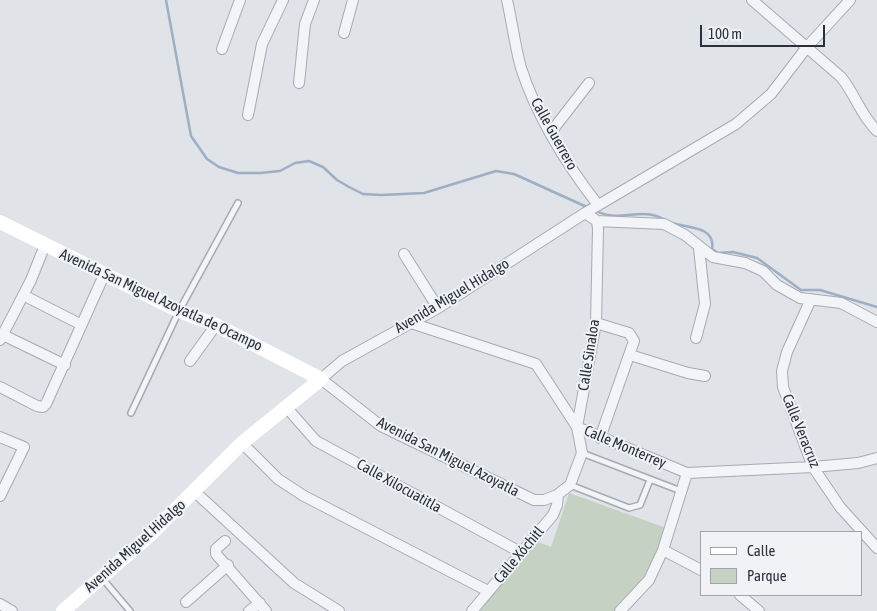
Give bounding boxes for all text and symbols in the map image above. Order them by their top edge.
scale bar [702,15,827,47]
text: 100 m [708,25,742,42]
street label: Calle Guerrero [527,95,581,173]
street label: Avenida San Miguel Azoyatla de Ocampo [57,245,265,355]
street label: Avenida Miguel Hidalgo [392,255,512,337]
street label: Calle Sinaloa [574,318,604,392]
street label: Calle Veracruz [778,392,824,470]
street label: Avenida San Miguel Azoyatla [374,413,522,501]
street label: Calle Monterrey [581,422,669,472]
street label: Calle Xilocuatitla [353,455,445,517]
street label: Avenida Miguel Hidalgo [81,496,189,596]
street label: Calle Xóchitl [490,523,548,587]
legend [700,531,862,596]
text: Calle [747,542,775,559]
text: Parque [747,567,787,584]

